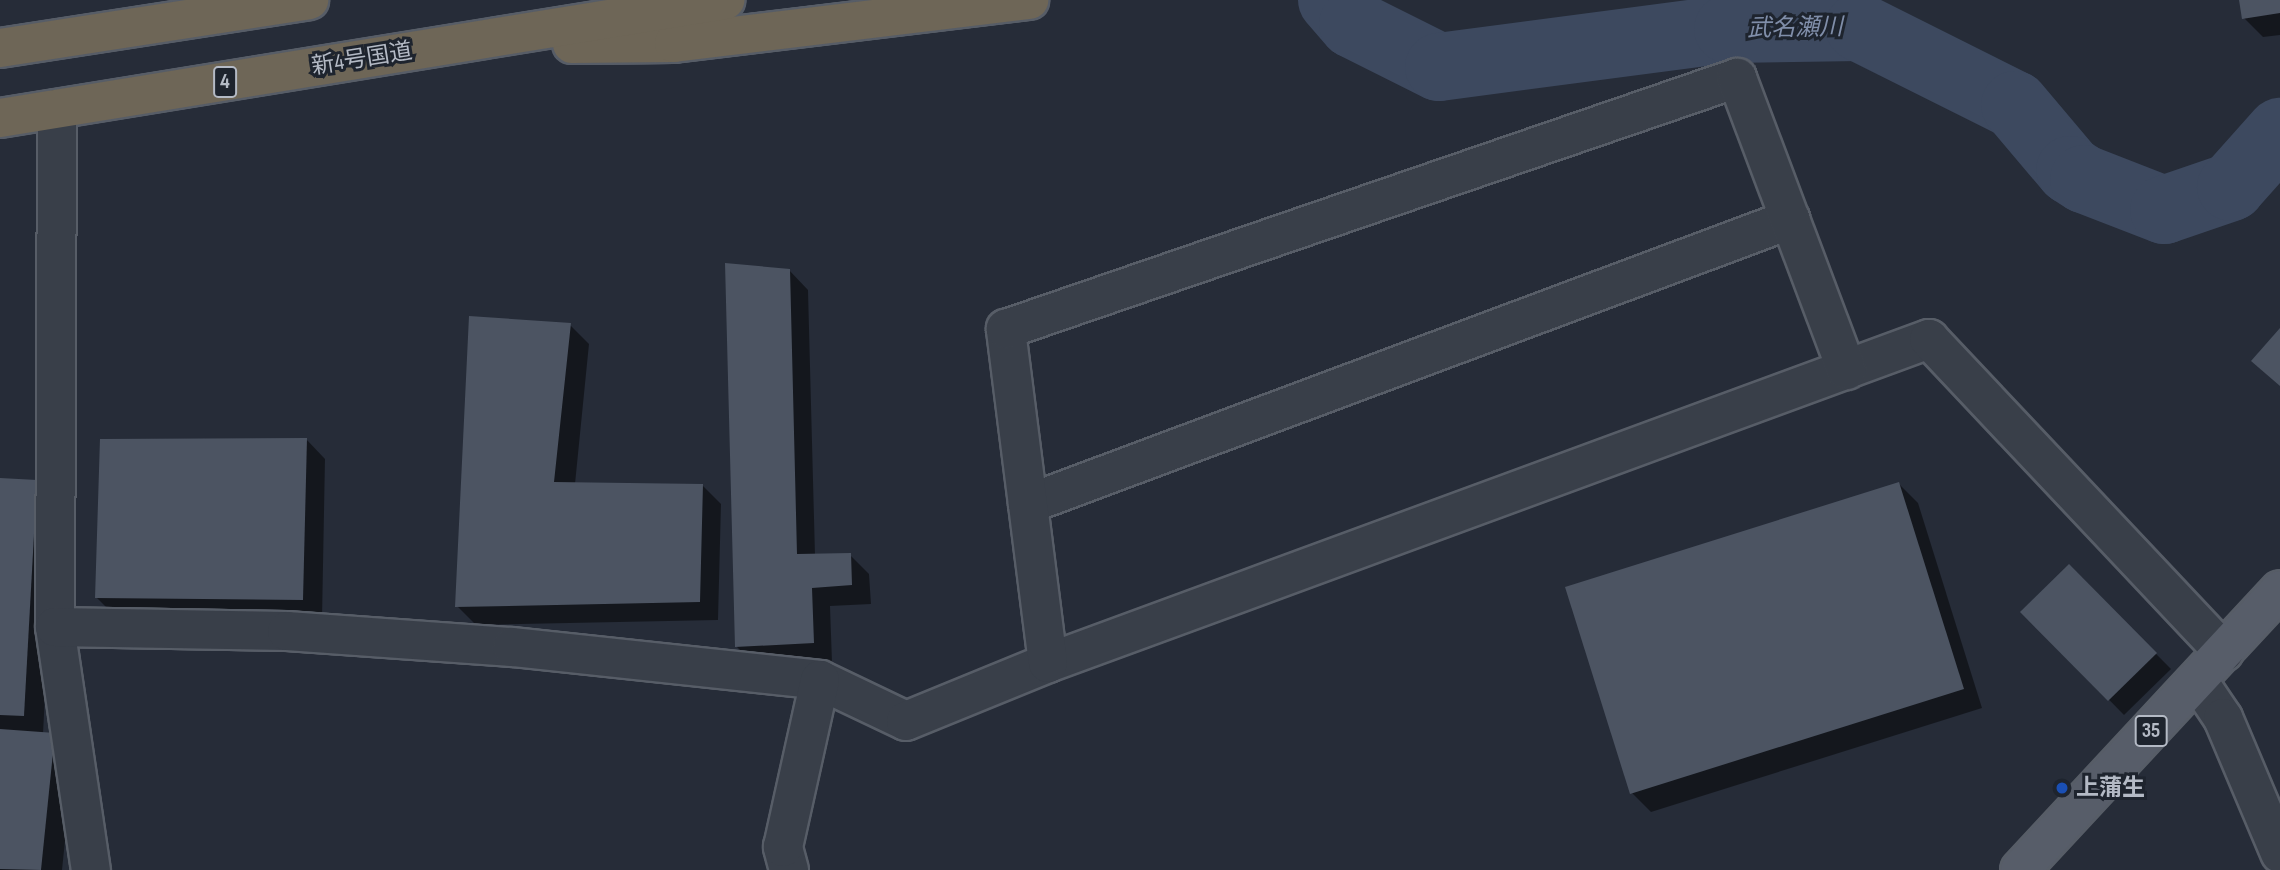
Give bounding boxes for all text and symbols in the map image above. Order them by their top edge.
water label: 武名瀬川 [1747,13,1843,43]
street label: 新4号国道 [310,37,414,81]
road number: 4 [213,64,237,100]
road number: 35 [2134,714,2168,748]
place label: 上蒲生 [2076,774,2145,802]
marker: 上蒲生 [2054,780,2070,796]

